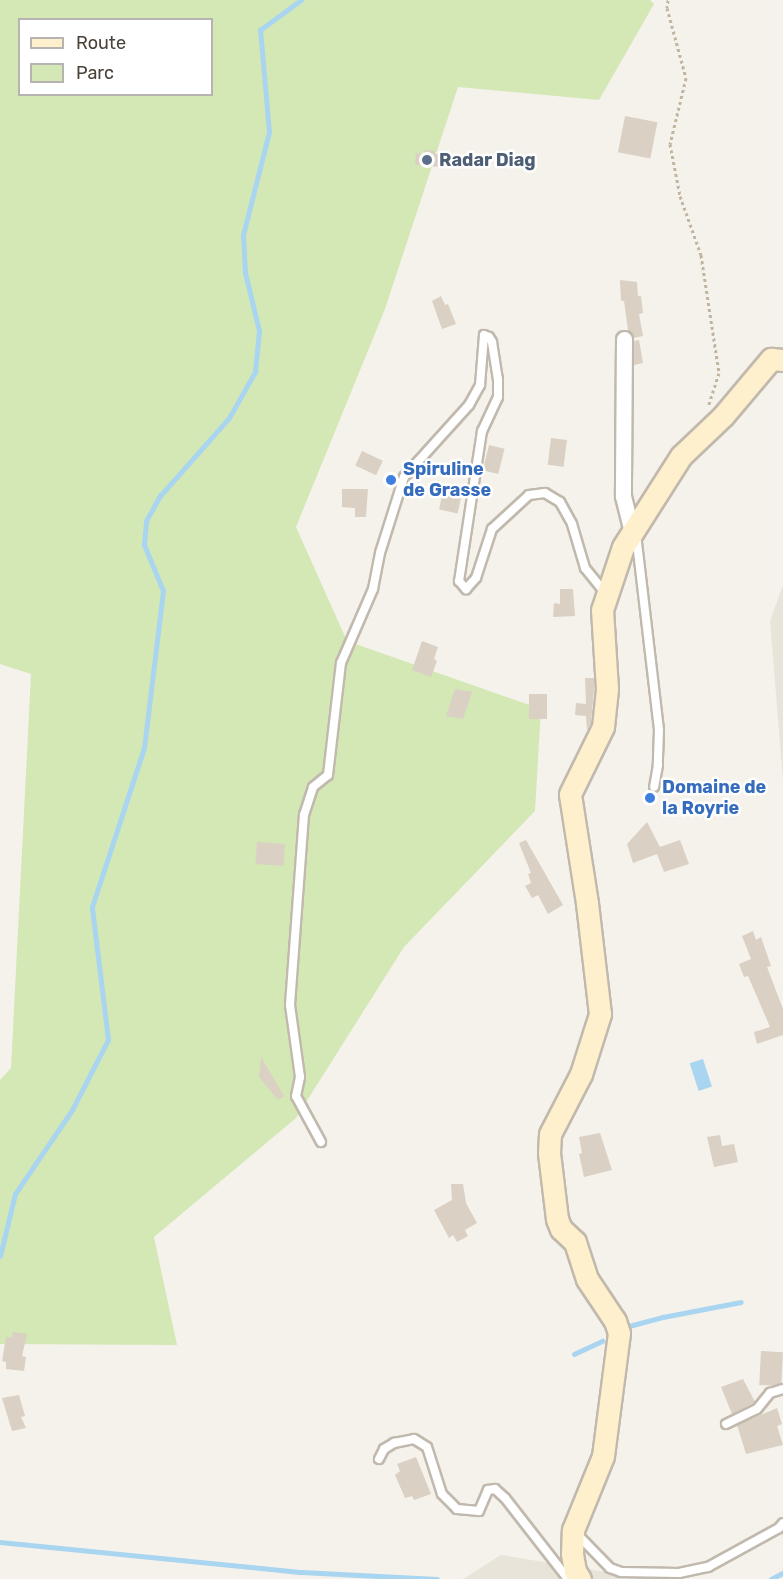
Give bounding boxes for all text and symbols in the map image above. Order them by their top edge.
legend [18,18,213,96]
text: Route [76,32,126,54]
text: Parc [76,62,114,84]
place label: Radar Diag [439,149,536,171]
marker: Radar Diag [420,153,434,167]
place label: Spiruline de Grasse [403,459,491,502]
marker: Spiruline de Grasse [384,473,398,487]
place label: Domaine de la Royrie [662,777,766,820]
marker: Domaine de la Royrie [643,791,657,805]

